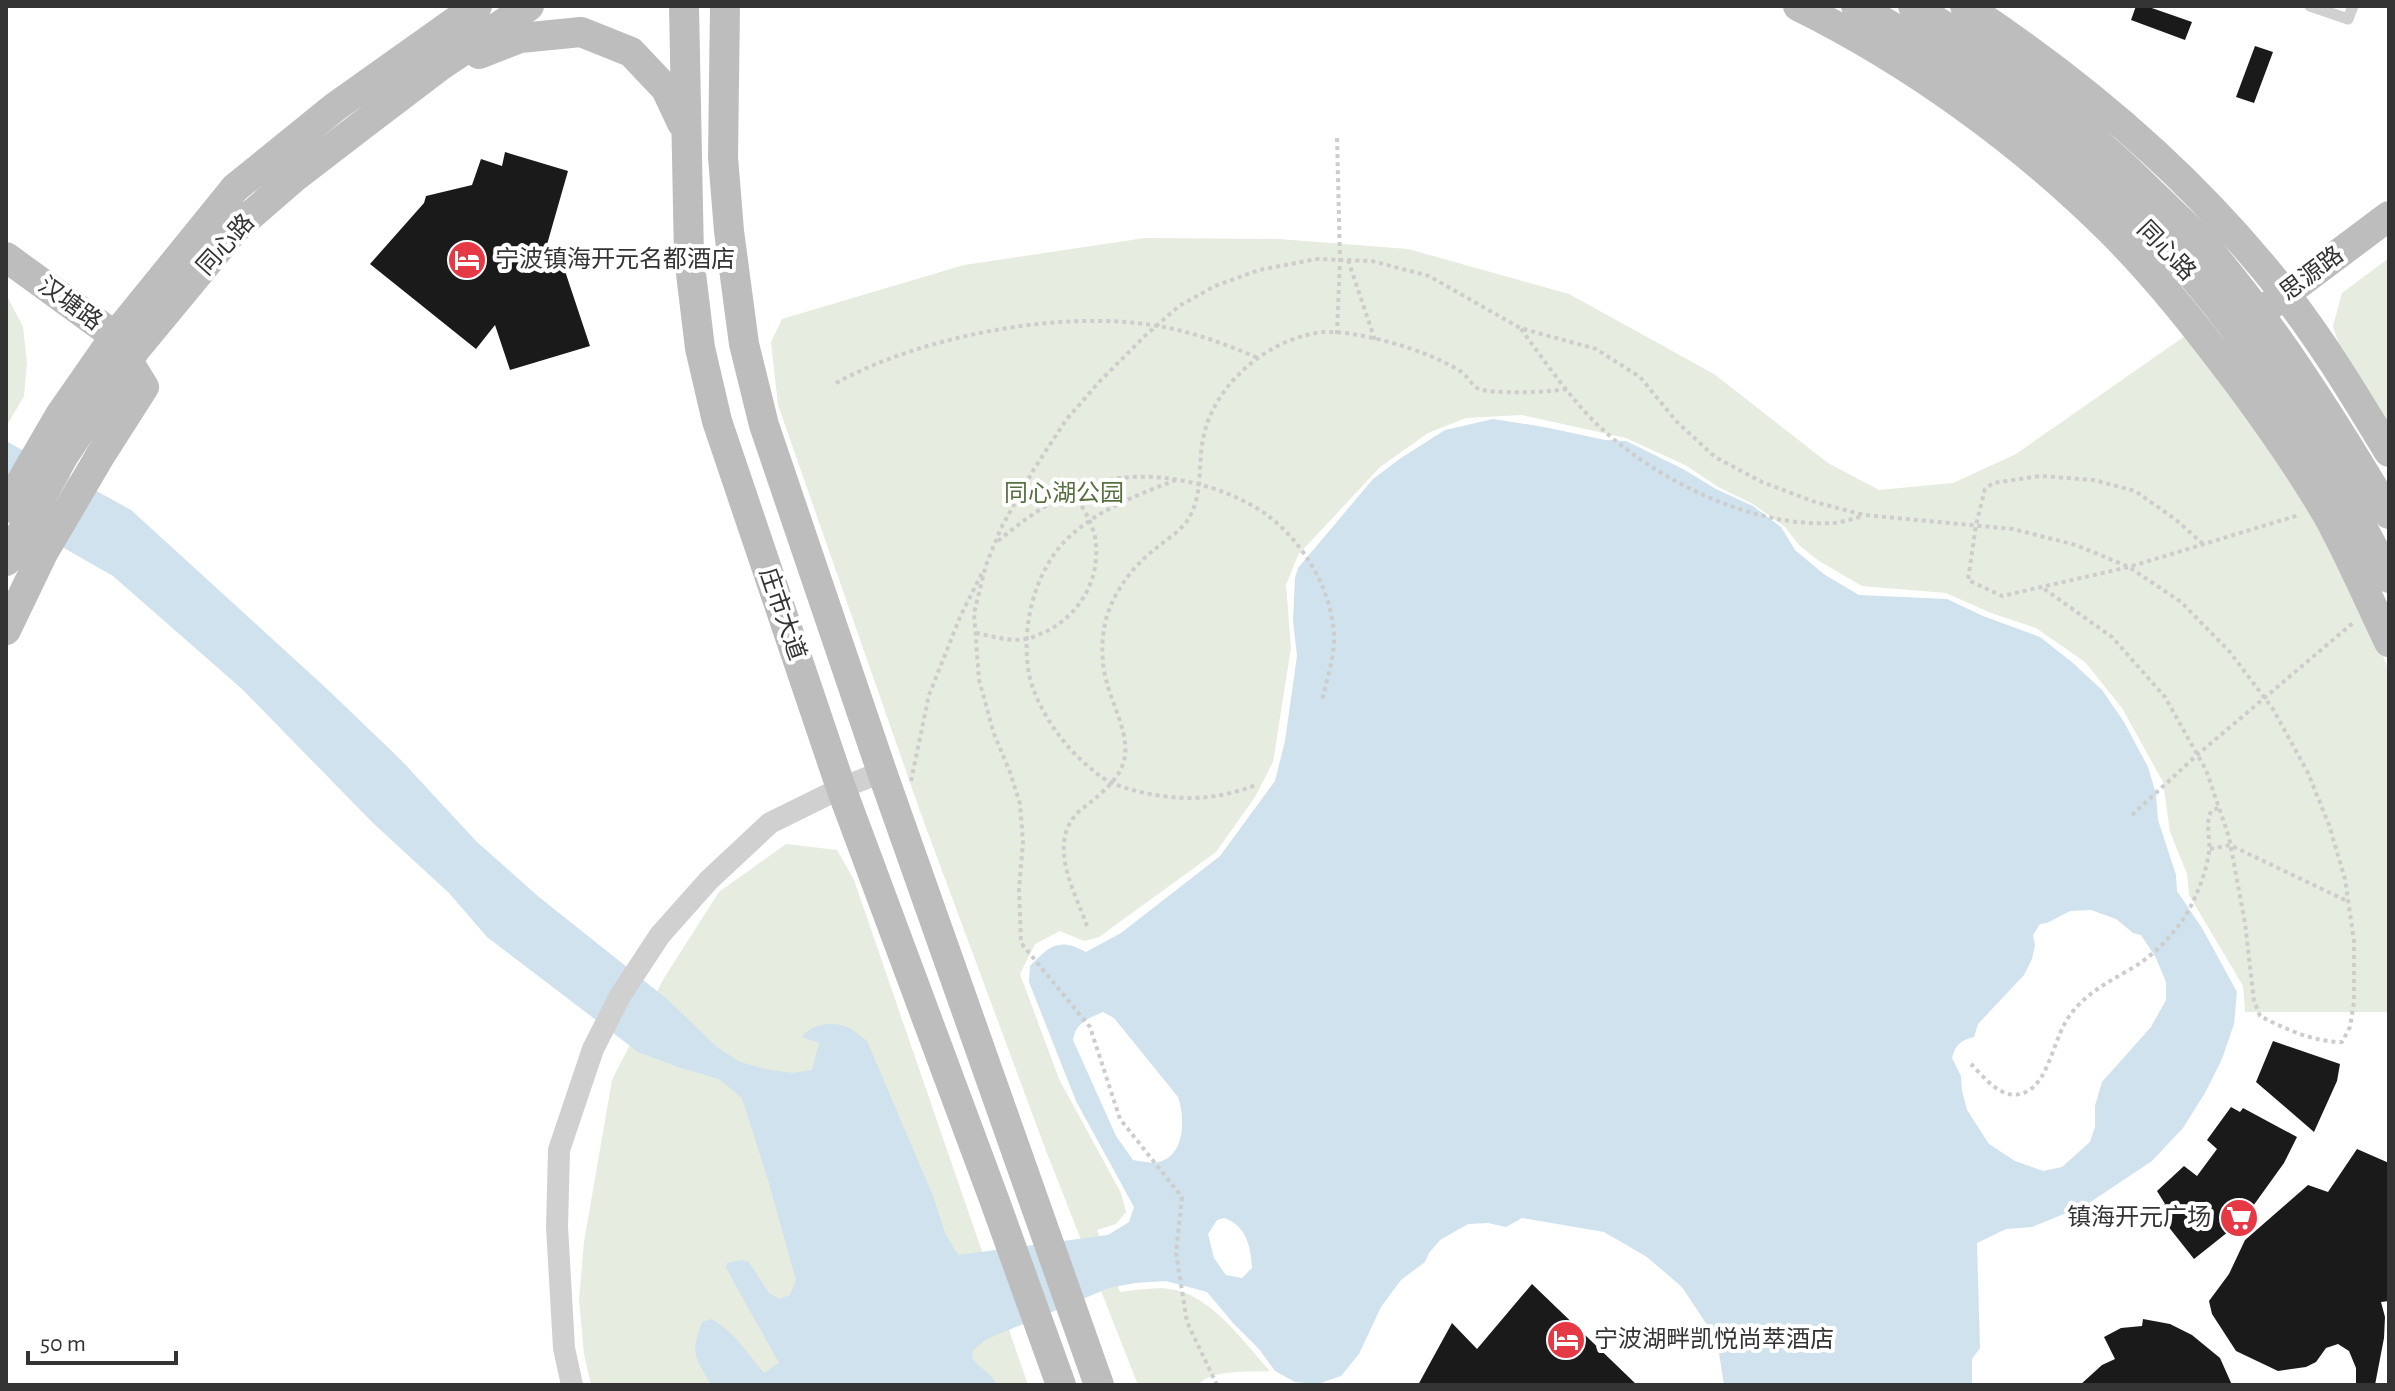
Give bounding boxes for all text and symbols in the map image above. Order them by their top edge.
street label: 同心路 [192,209,259,280]
street label: 同心路 [2132,215,2201,285]
hotel icon: 宁波镇海开元名都酒店 [446,239,488,281]
street label: 思源路 [2275,241,2348,305]
place label: 宁波镇海开元名都酒店 [495,246,735,272]
street label: 汉塘路 [34,272,107,335]
park label: 同心湖公园 [1004,481,1124,506]
street label: 庄市大道 [755,564,811,663]
supermarket icon: 镇海开元广场 [2218,1197,2260,1239]
place label: 镇海开元广场 [2067,1204,2211,1230]
scale bar [28,1315,176,1365]
hotel icon: 宁波湖畔凯悦尚萃酒店 [1545,1319,1587,1361]
place label: 宁波湖畔凯悦尚萃酒店 [1594,1326,1834,1352]
text: 50 m [40,1332,86,1356]

